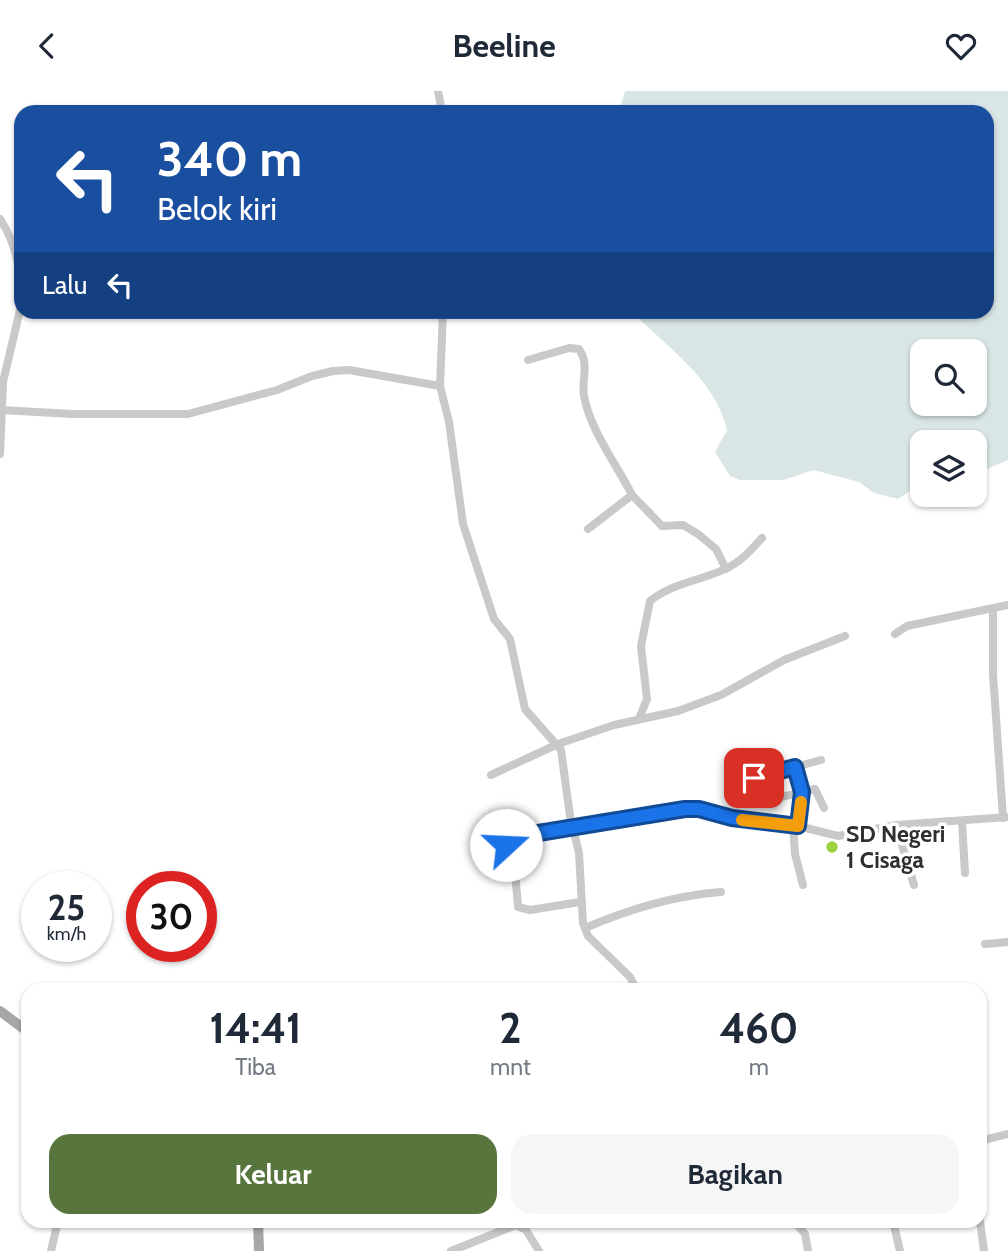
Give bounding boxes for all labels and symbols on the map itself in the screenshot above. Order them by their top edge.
pin [724,748,784,808]
position arrow [469,808,543,882]
place label: SD Negeri 1 Cisaga [846,820,945,874]
marker: SD Negeri 1 Cisaga [824,839,840,855]
speed limit sign: 30 [126,871,217,962]

